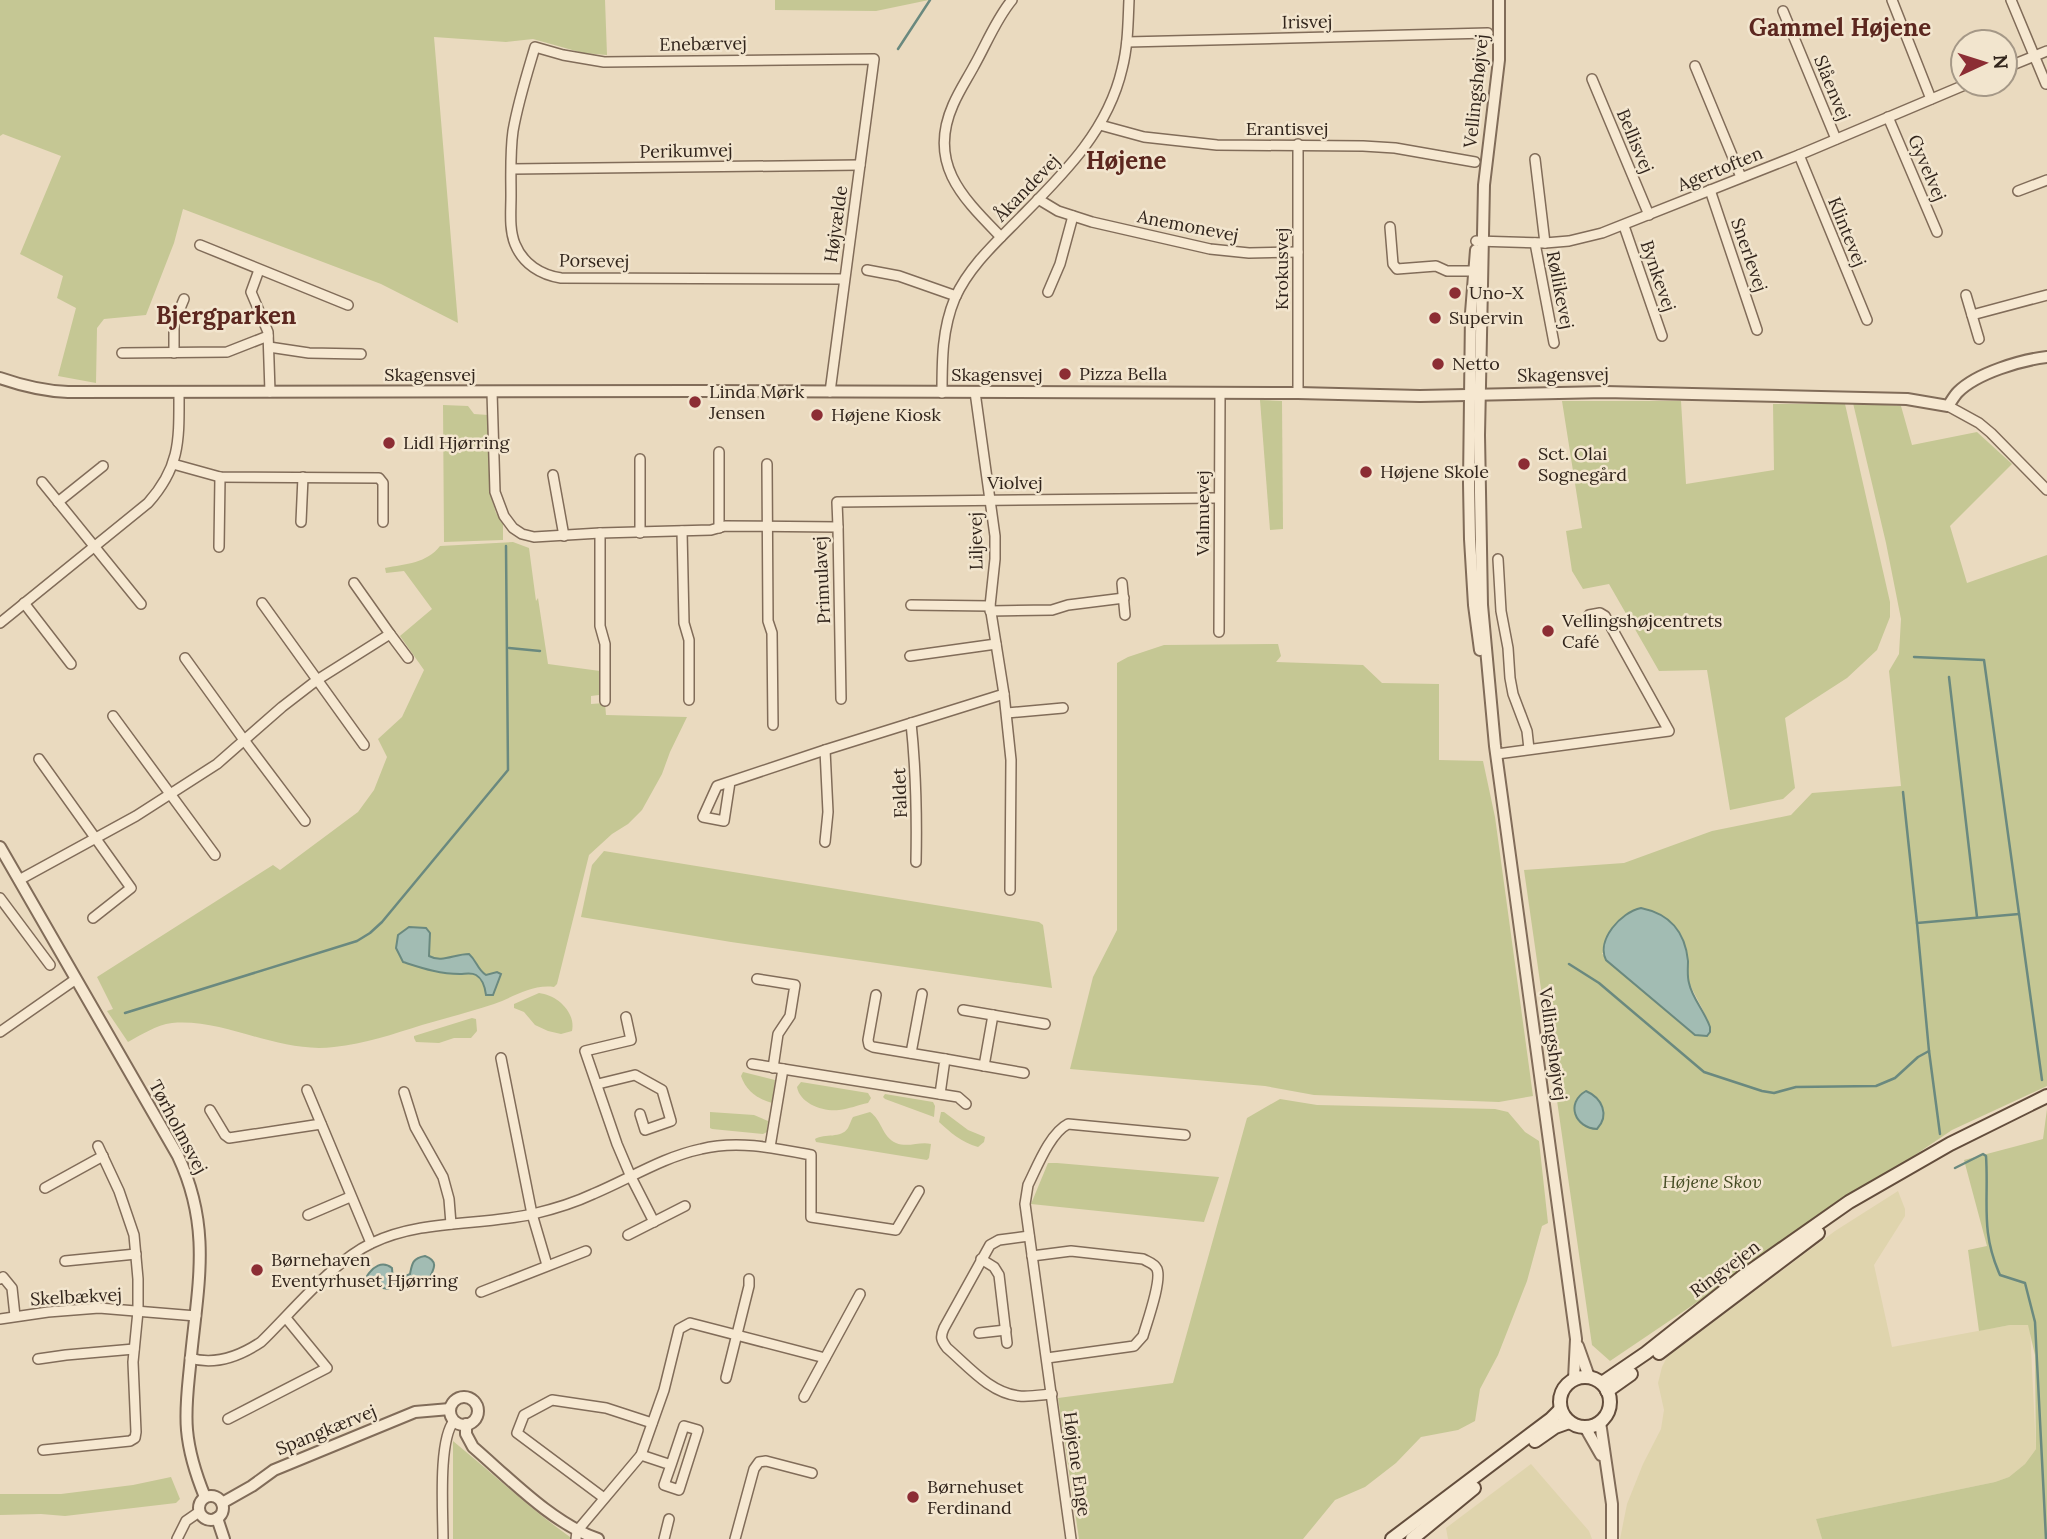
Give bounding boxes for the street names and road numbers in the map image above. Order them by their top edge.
street label: Irisvej [1282,10,1332,33]
street label: Enebærvej [659,31,747,56]
street label: Vellingshøjvej [1458,33,1493,150]
street label: Slåenvej [1809,52,1856,124]
street label: Bellisvej [1612,105,1659,176]
street label: Erantisvej [1246,117,1328,140]
street label: Gyvelvej [1903,131,1952,205]
street label: Perikumvej [639,138,733,163]
street label: Agertoften [1673,141,1766,196]
street label: Åkandevej [988,149,1064,227]
street label: Højvælde [819,184,852,264]
street label: Klintevej [1823,194,1872,270]
street label: Anemonevej [1135,204,1241,247]
street label: Snerlevej [1726,215,1773,295]
street label: Krokusvej [1270,228,1293,310]
street label: Bynkevej [1636,237,1681,315]
street label: Porsevej [559,248,629,273]
street label: Røllikevej [1542,249,1579,331]
street label: Skagensvej [1517,362,1609,387]
street label: Skagensvej [384,363,476,386]
street label: Skagensvej [951,363,1043,386]
street label: Valmuevej [1191,470,1214,557]
street label: Violvej [986,471,1043,494]
street label: Liljevej [963,512,988,570]
street label: Primulavej [808,535,835,625]
street label: Faldet [887,767,912,819]
street label: Vellingshøjvej [1534,985,1573,1102]
street label: Tørholmsvej [144,1076,213,1178]
street label: Ringvejen [1685,1235,1764,1302]
street label: Skelbækvej [29,1283,123,1310]
street label: Spangkærvej [272,1399,379,1460]
street label: Højene Enge [1059,1410,1096,1518]

